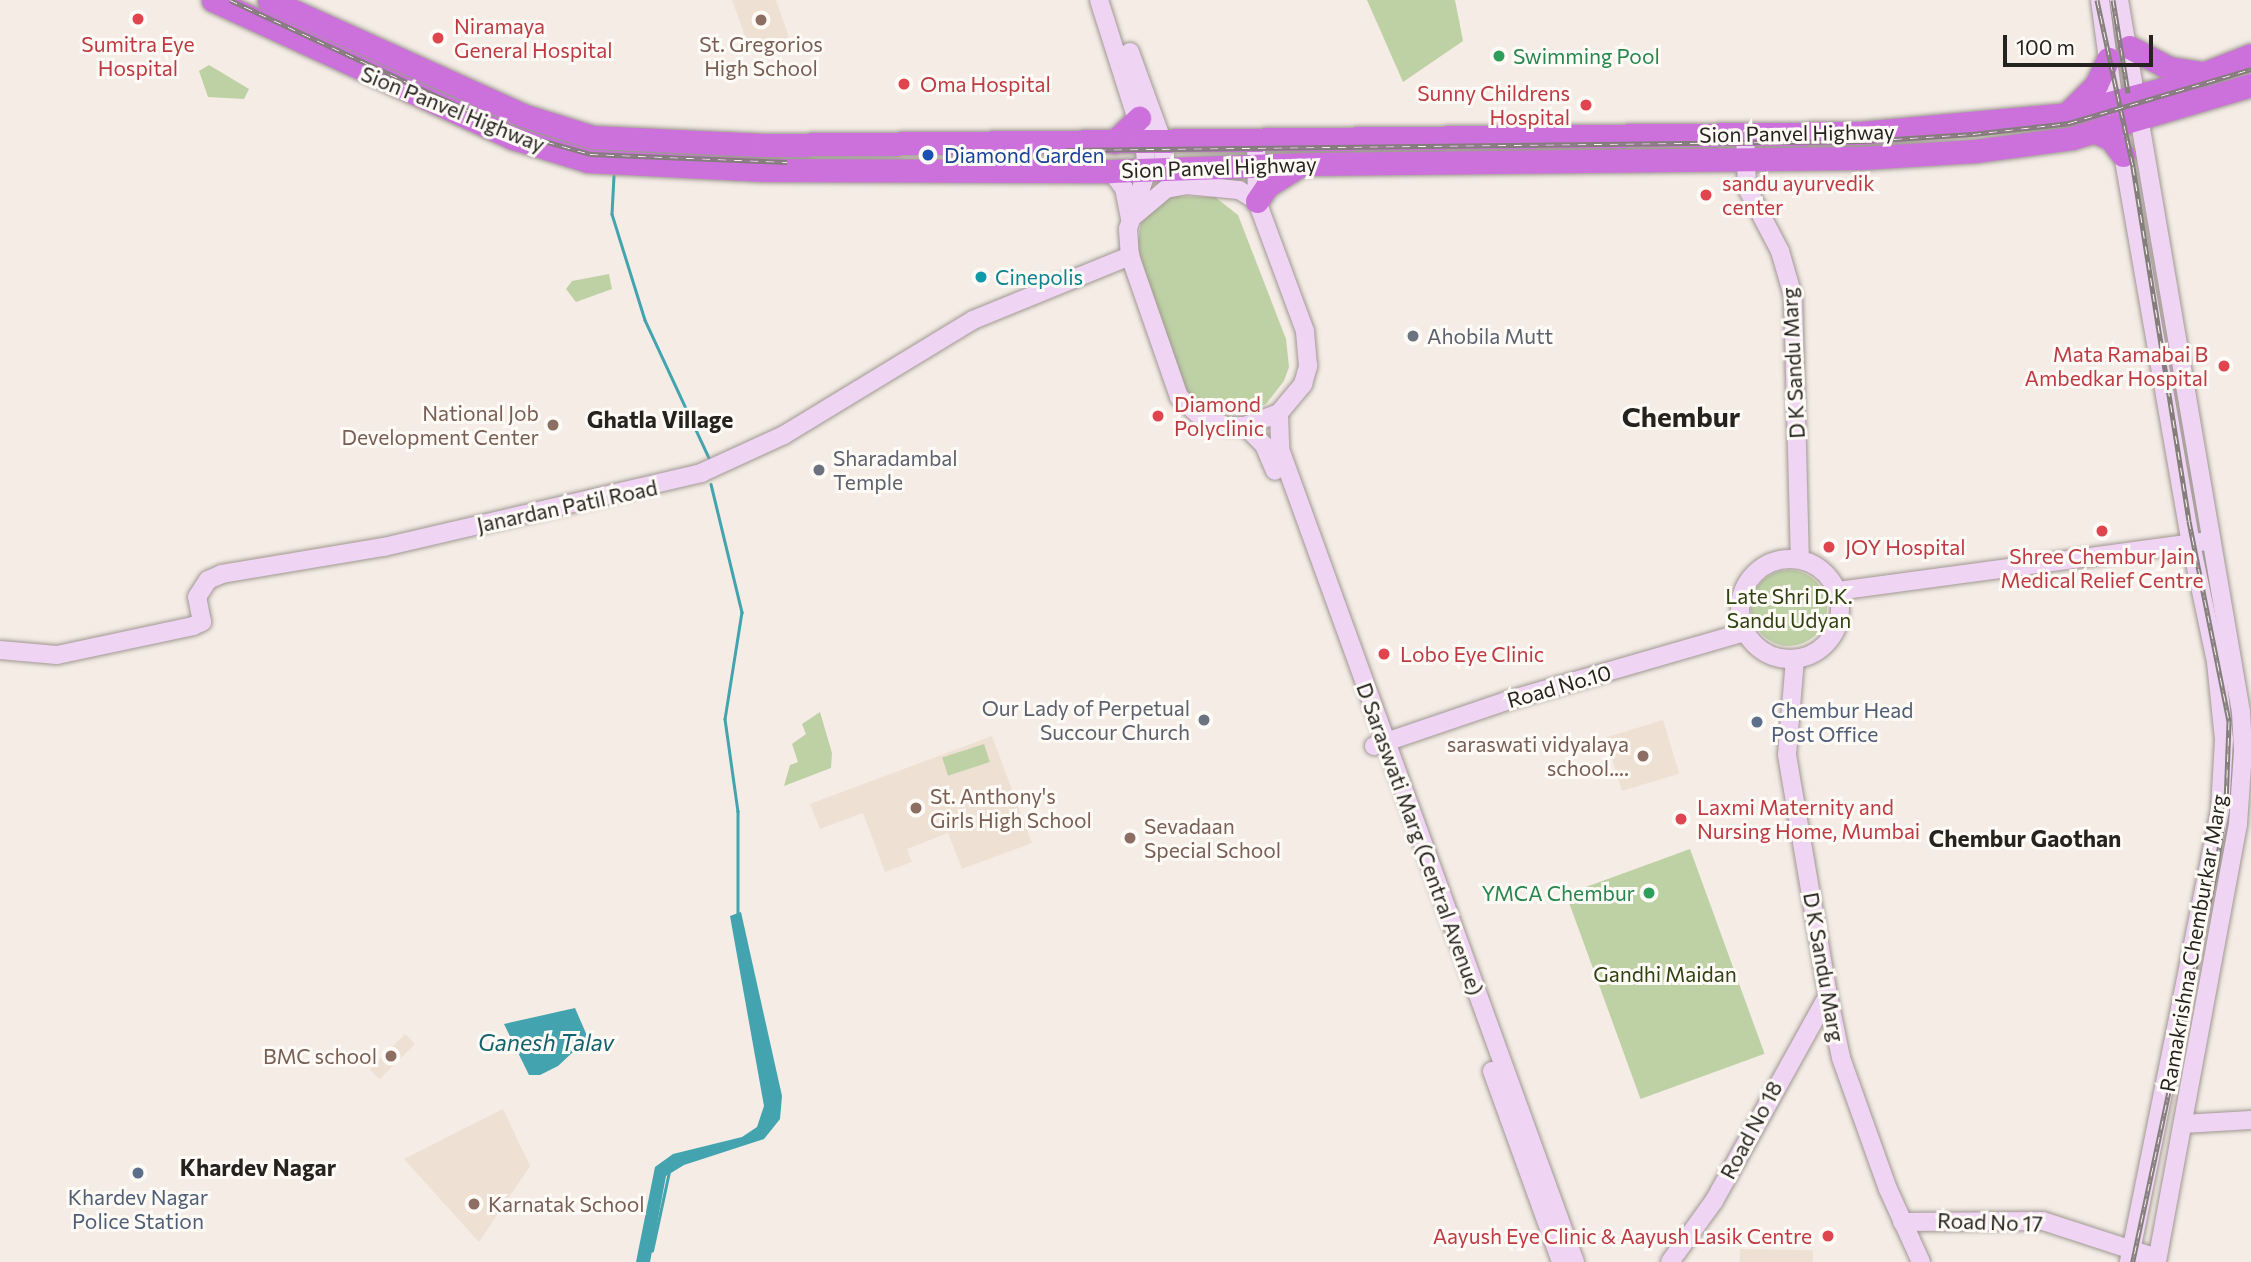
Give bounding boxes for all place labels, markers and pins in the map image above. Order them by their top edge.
marker: Sumitra Eye Hospital [128,9,148,29]
marker: St. Gregorios High School [753,12,769,28]
place label: Niramaya General Hospital [454,13,612,63]
marker: Niramaya General Hospital [428,28,448,48]
place label: Sumitra Eye Hospital [81,31,195,81]
place label: St. Gregorios High School [699,31,823,81]
place label: Swimming Pool [1513,43,1660,69]
marker: Swimming Pool [1491,48,1507,64]
place label: Oma Hospital [920,71,1051,97]
marker: Oma Hospital [894,74,914,94]
place label: Sunny Childrens Hospital [1417,80,1570,130]
marker: Sunny Childrens Hospital [1576,95,1596,115]
place label: Diamond Garden [944,142,1105,168]
marker: Diamond Garden [918,145,938,165]
place label: sandu ayurvedik center [1722,170,1875,220]
marker: sandu ayurvedik center [1696,185,1716,205]
place label: Cinepolis [995,264,1083,290]
marker: Cinepolis [973,269,989,285]
place label: Ahobila Mutt [1427,323,1553,349]
marker: Ahobila Mutt [1405,328,1421,344]
place label: Mata Ramabai B Ambedkar Hospital [2024,341,2208,391]
marker: Mata Ramabai B Ambedkar Hospital [2214,356,2234,376]
place label: Diamond Polyclinic [1174,391,1264,441]
place label: National Job Development Center [341,400,539,450]
marker: Diamond Polyclinic [1148,406,1168,426]
marker: National Job Development Center [545,417,561,433]
place label: Sharadambal Temple [833,445,958,495]
marker: Sharadambal Temple [811,462,827,478]
marker: Shree Chembur Jain Medical Relief Centre [2092,521,2112,541]
place label: JOY Hospital [1845,534,1966,560]
marker: JOY Hospital [1819,537,1839,557]
place label: Shree Chembur Jain Medical Relief Centre [2000,543,2204,593]
place label: Lobo Eye Clinic [1400,641,1544,667]
marker: Lobo Eye Clinic [1374,644,1394,664]
place label: Our Lady of Perpetual Succour Church [982,695,1190,745]
place label: Chembur Head Post Office [1771,697,1913,747]
marker: Our Lady of Perpetual Succour Church [1196,712,1212,728]
marker: Chembur Head Post Office [1749,714,1765,730]
place label: saraswati vidyalaya school.... [1447,731,1629,781]
marker: saraswati vidyalaya school.... [1635,748,1651,764]
place label: St. Anthony's Girls High School [930,783,1092,833]
place label: Laxmi Maternity and Nursing Home, Mumbai [1697,794,1920,844]
marker: St. Anthony's Girls High School [908,800,924,816]
marker: Laxmi Maternity and Nursing Home, Mumbai [1671,809,1691,829]
place label: Sevadaan Special School [1144,813,1281,863]
marker: Sevadaan Special School [1122,830,1138,846]
place label: YMCA Chembur [1482,880,1635,906]
marker: YMCA Chembur [1641,885,1657,901]
place label: BMC school [263,1043,377,1069]
marker: BMC school [383,1048,399,1064]
marker: Khardev Nagar Police Station [130,1165,146,1181]
place label: Khardev Nagar Police Station [68,1184,208,1234]
place label: Karnatak School [488,1191,645,1217]
marker: Karnatak School [466,1196,482,1212]
place label: Aayush Eye Clinic & Aayush Lasik Centre [1433,1223,1812,1249]
marker: Aayush Eye Clinic & Aayush Lasik Centre [1818,1226,1838,1246]

